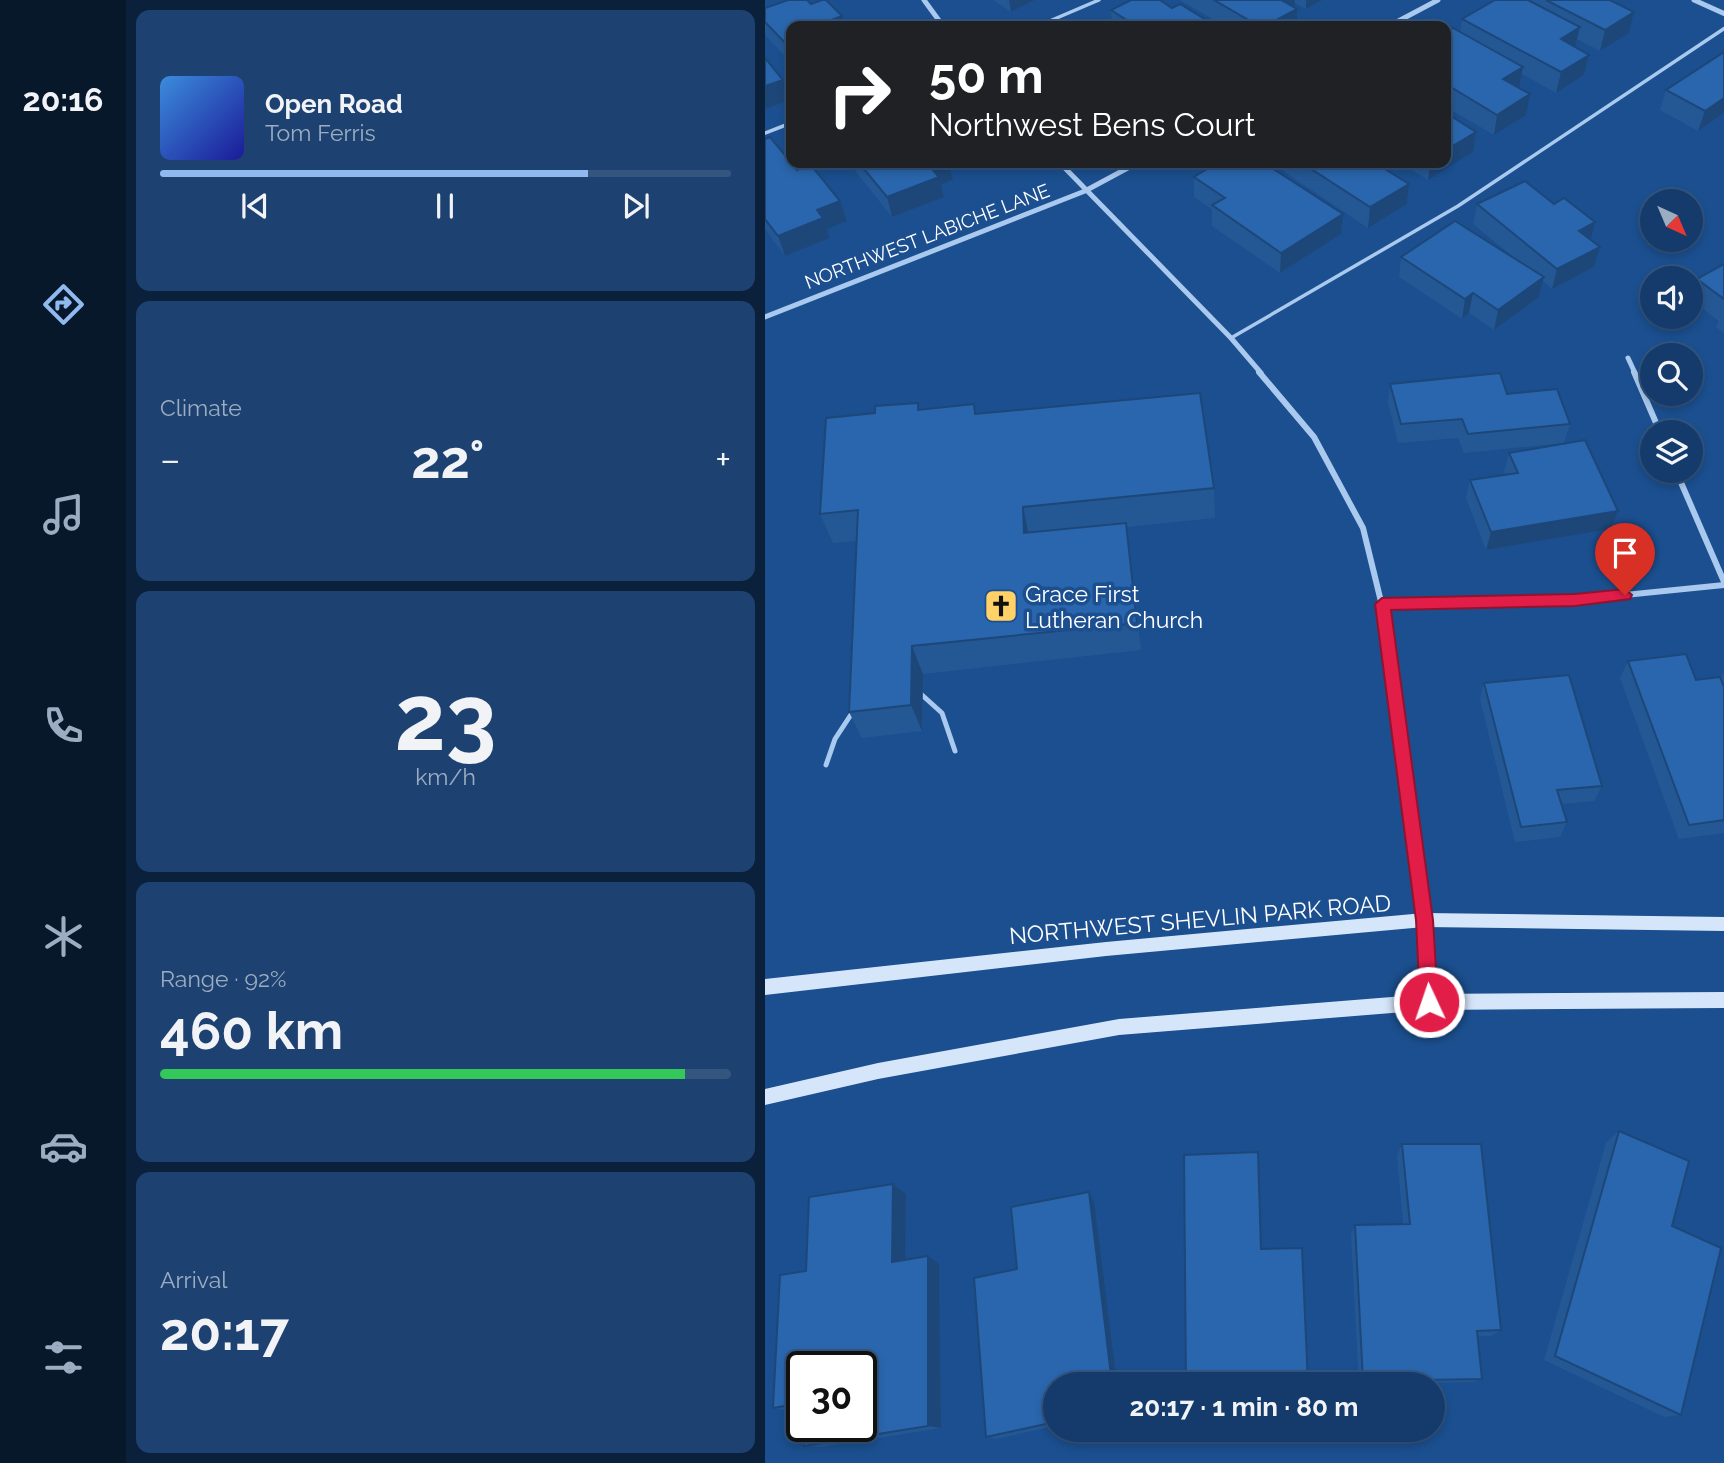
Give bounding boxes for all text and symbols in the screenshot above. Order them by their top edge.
text: 50 m [929,47,1044,104]
icon: right [814,49,905,140]
text: 20:16 [23,81,103,118]
text: Open Road [265,89,403,119]
text: Northwest Bens Court [929,106,1256,143]
text: Tom Ferris [265,119,376,146]
street label: NORTHWEST LABICHE LANE [801,179,1053,293]
icon: previous [236,187,274,225]
icon: pause [426,187,464,225]
icon: next [617,187,655,225]
north arrow [1640,189,1703,252]
map controls [1640,189,1703,483]
button: sound [1640,266,1703,329]
icon: directions [39,280,88,329]
button: search [1640,343,1703,406]
text: Climate [160,394,242,421]
button: layers [1640,420,1703,483]
text: 22° [411,429,484,490]
text: − [160,437,180,482]
text: + [715,437,731,482]
icon: music [39,490,88,539]
pin [1595,523,1655,595]
icon: arrive [1606,534,1644,572]
place label: Grace First Lutheran Church [1025,580,1203,633]
church icon: Grace First Lutheran Church [982,587,1020,625]
text: 23 [394,664,497,771]
icon: phone [39,701,88,750]
text: km/h [415,763,476,790]
street label: NORTHWEST SHEVLIN PARK ROAD [1008,889,1392,949]
icon: climate [39,912,88,961]
text: Range · 92% [160,965,286,992]
position arrow [1392,965,1466,1039]
text: 460 km [160,1000,343,1061]
icon: car [39,1122,88,1171]
text: Arrival [160,1266,227,1293]
text: 20:17 [160,1301,289,1362]
icon: filters [39,1333,88,1382]
speed limit sign: 30 [786,1351,877,1442]
text: 20:17 · 1 min · 80 m [1130,1392,1358,1422]

